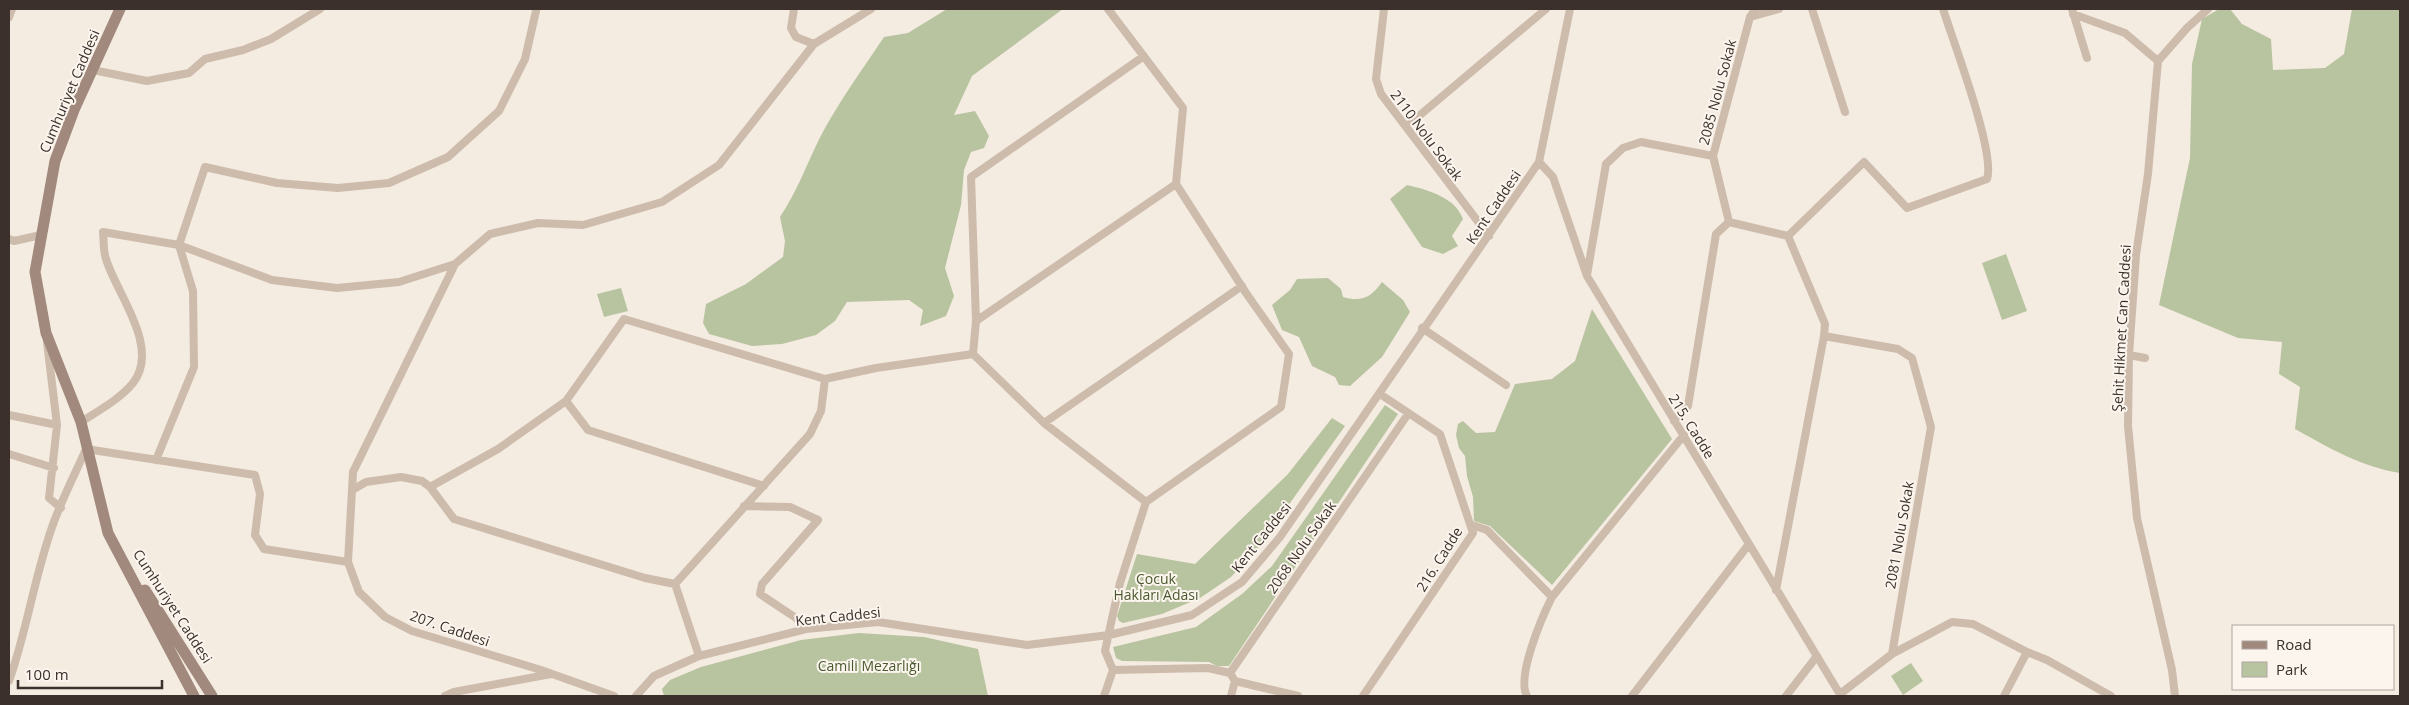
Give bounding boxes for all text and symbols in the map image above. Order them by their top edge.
street label: Cumhuriyet Caddesi [34,26,104,156]
street label: 2085 Nolu Sokak [1694,36,1740,147]
street label: 2110 Nolu Sokak [1387,86,1468,185]
street label: Kent Caddesi [1461,166,1525,248]
street label: Şehit Hikmet Can Caddesi [2107,244,2135,412]
street label: 215. Cadde [1665,390,1719,462]
street label: 2081 Nolu Sokak [1880,479,1918,590]
street label: 2068 Nolu Sokak [1262,496,1340,597]
street label: Kent Caddesi [1227,498,1295,576]
street label: 216. Cadde [1412,523,1466,595]
street label: Cumhuriyet Caddesi [129,545,217,667]
park label: Çocuk Hakları Adası [1113,569,1199,604]
street label: Kent Caddesi [795,602,881,630]
street label: 207. Caddesi [408,605,492,651]
legend [2232,625,2394,690]
text: Road [2276,634,2312,654]
park label: Camili Mezarlığı [818,656,920,675]
scale bar [18,658,161,690]
text: Park [2276,659,2307,679]
text: 100 m [25,664,69,684]

